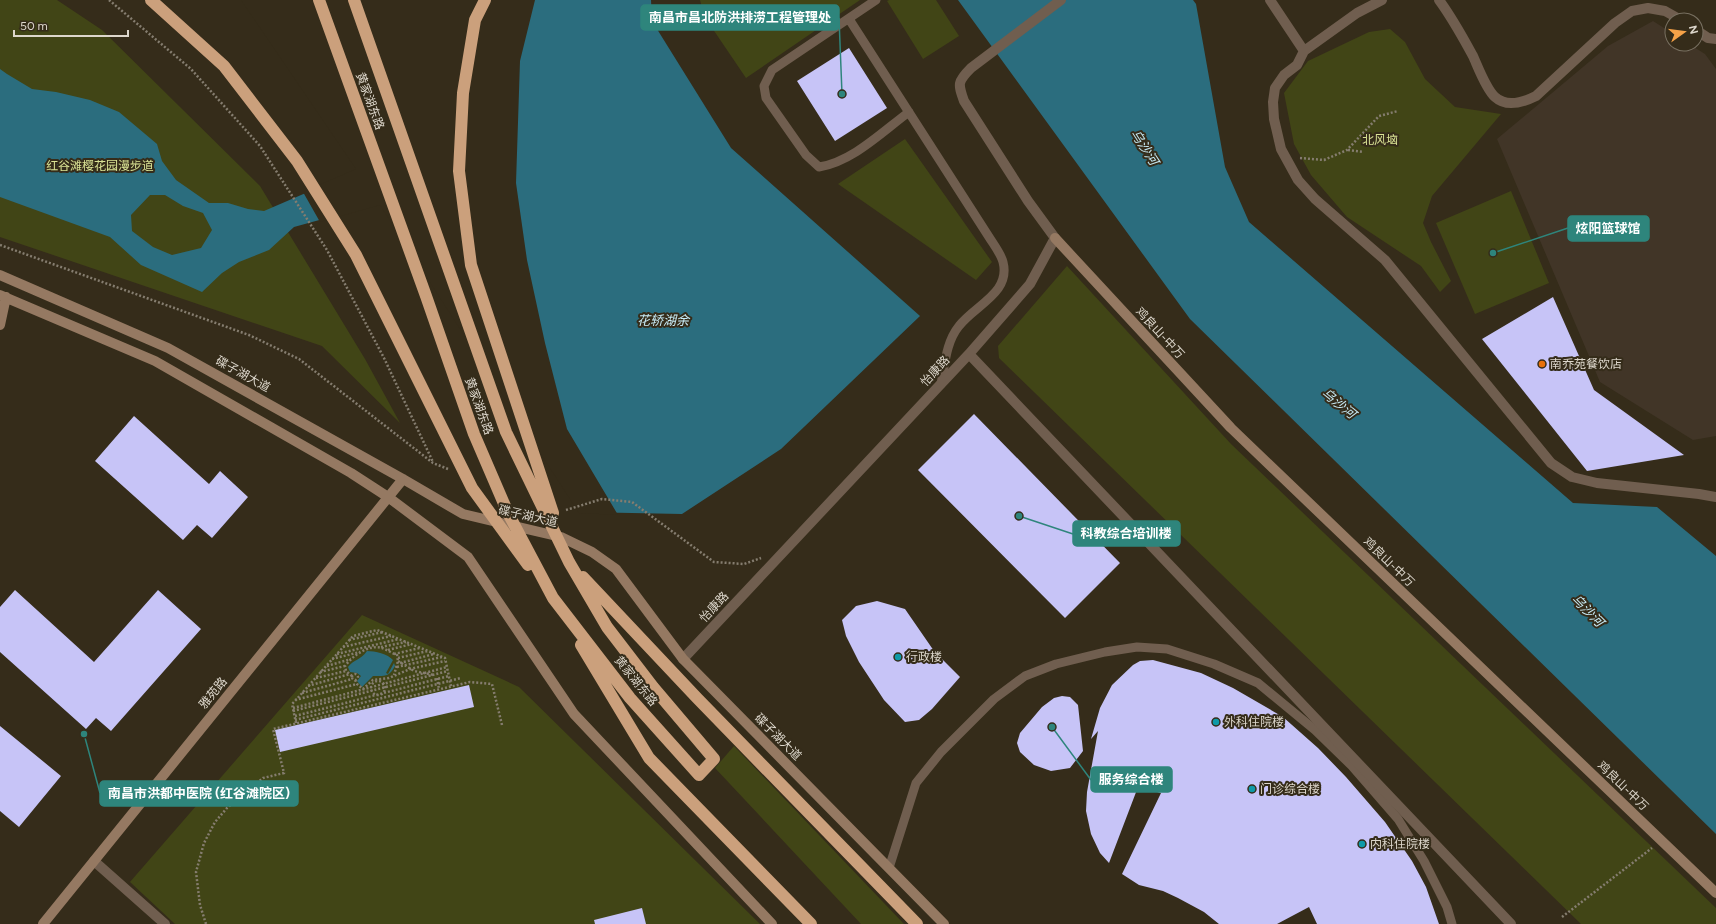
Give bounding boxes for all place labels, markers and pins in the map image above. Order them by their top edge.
callout: 南昌市昌北防洪排涝工程管理处 [641,5,839,30]
callout: 炫阳篮球馆 [1568,216,1649,241]
place label: 南乔苑餐饮店 [1550,357,1622,371]
marker: 南乔苑餐饮店 [1537,359,1547,369]
callout: 科教综合培训楼 [1073,521,1180,546]
place label: 行政楼 [906,650,942,664]
marker: 行政楼 [893,652,903,662]
place label: 外科住院楼 [1224,715,1284,729]
marker: 外科住院楼 [1211,717,1221,727]
callout: 服务综合楼 [1091,767,1172,792]
callout: 南昌市洪都中医院 (红谷滩院区) [100,781,298,806]
place label: 门诊综合楼 [1260,782,1320,796]
marker: 门诊综合楼 [1247,784,1257,794]
place label: 内科住院楼 [1370,837,1430,851]
marker: 内科住院楼 [1357,839,1367,849]

